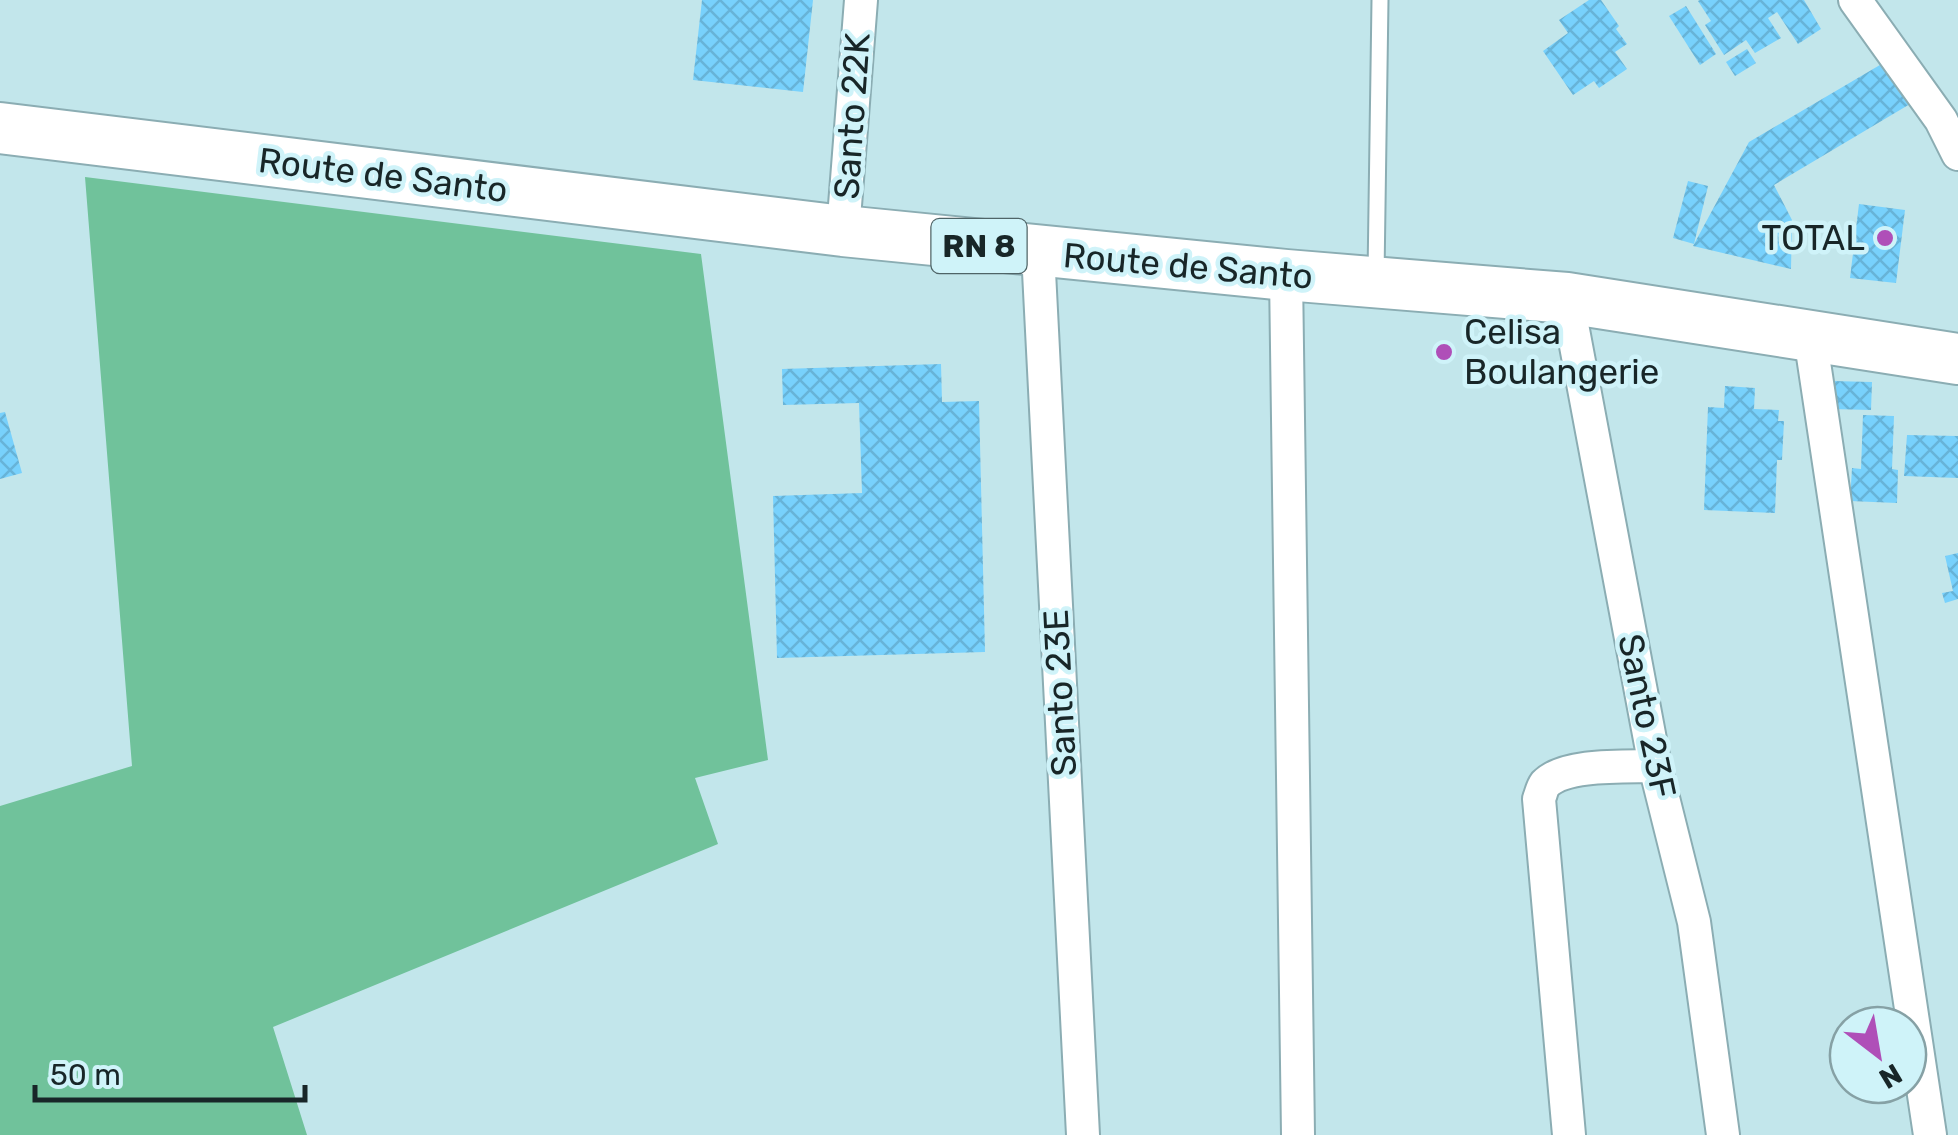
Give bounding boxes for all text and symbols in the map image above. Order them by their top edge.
street label: Santo 22K [825,31,879,201]
street label: Route de Santo [256,139,510,211]
place label: TOTAL [1761,217,1865,259]
road number: RN 8 [932,219,1026,273]
marker: TOTAL [1874,227,1896,249]
street label: Route de Santo [1061,234,1315,298]
place label: Celisa Boulangerie [1464,311,1659,393]
marker: Celisa Boulangerie [1433,341,1455,363]
street label: Santo 23E [1035,608,1085,778]
street label: Santo 23F [1609,630,1685,802]
north arrow [1828,1005,1928,1105]
scale bar [35,1040,305,1102]
text: 50 m [50,1057,121,1093]
text: N [1873,1057,1908,1095]

